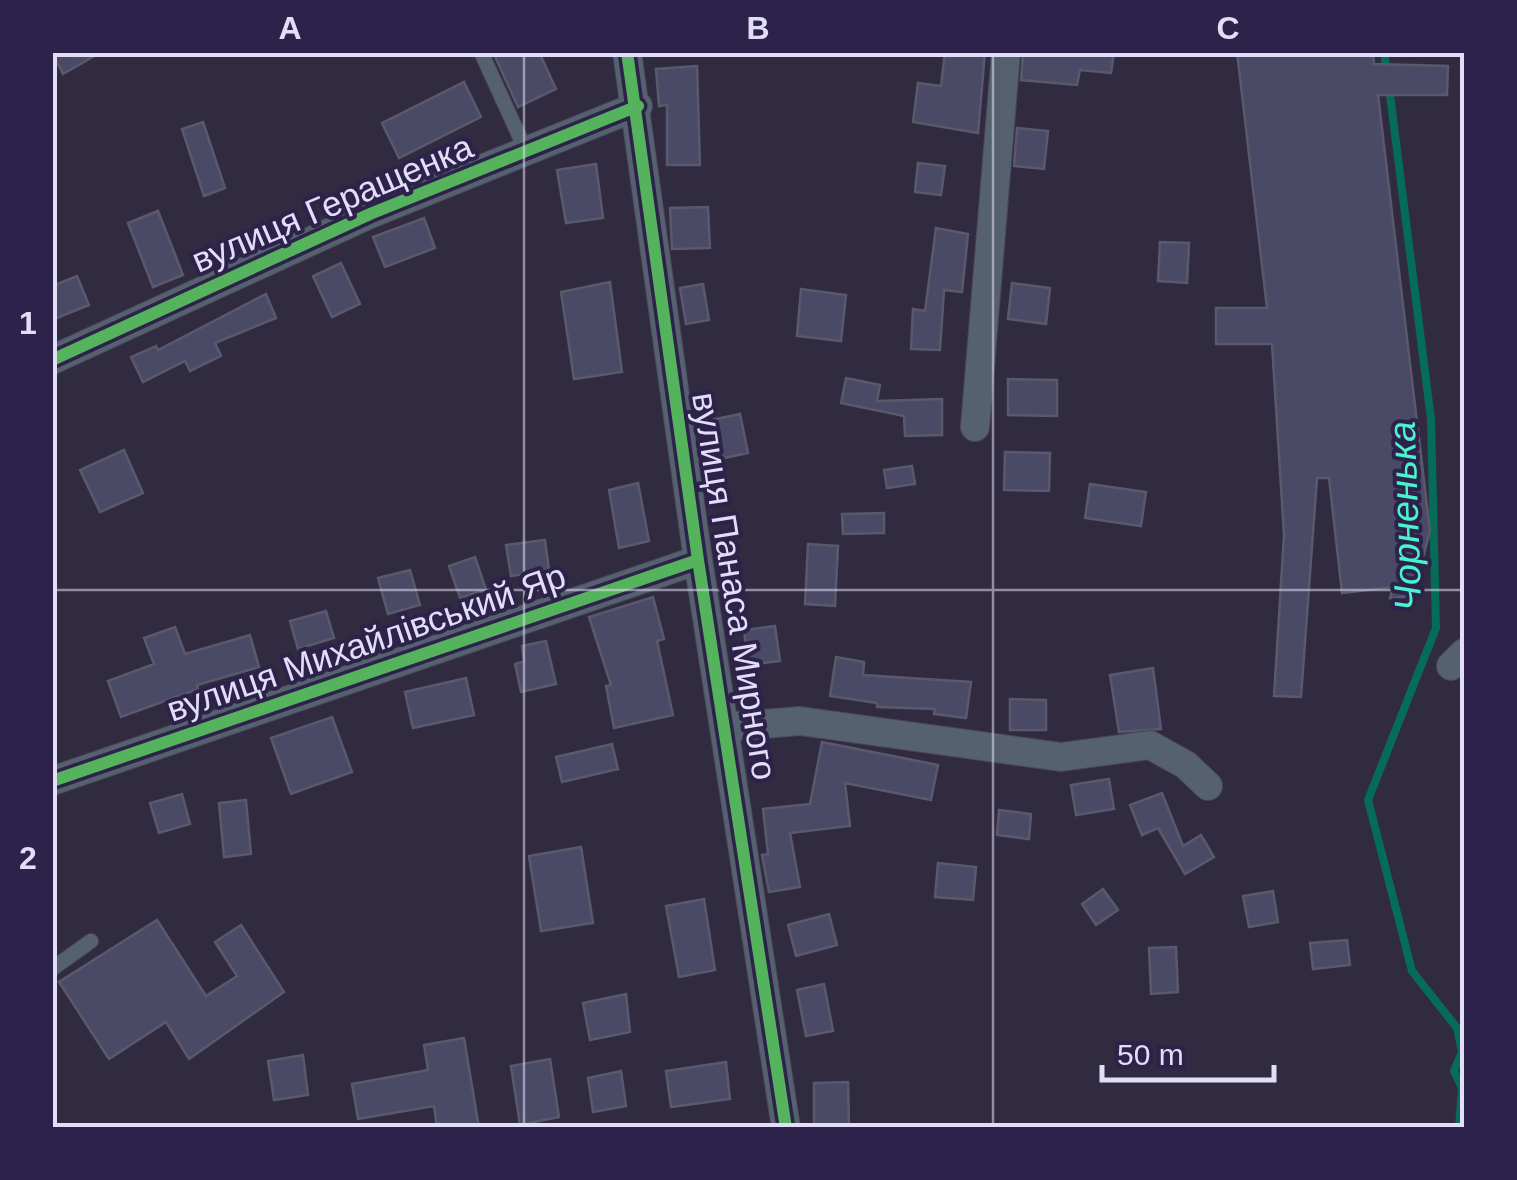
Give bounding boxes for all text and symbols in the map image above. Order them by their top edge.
text: A [278,10,302,46]
text: B [746,10,770,46]
text: C [1216,10,1240,46]
street label: вулиця Геращенка [186,126,479,280]
text: 1 [19,305,37,341]
street label: вулиця Панаса Мирного [685,389,785,783]
water label: Чорненька [1381,420,1429,612]
street label: вулиця Михайлівський Яр [162,555,570,729]
text: 2 [19,840,37,876]
scale bar [1102,1020,1274,1082]
text: 50 m [1117,1038,1184,1071]

